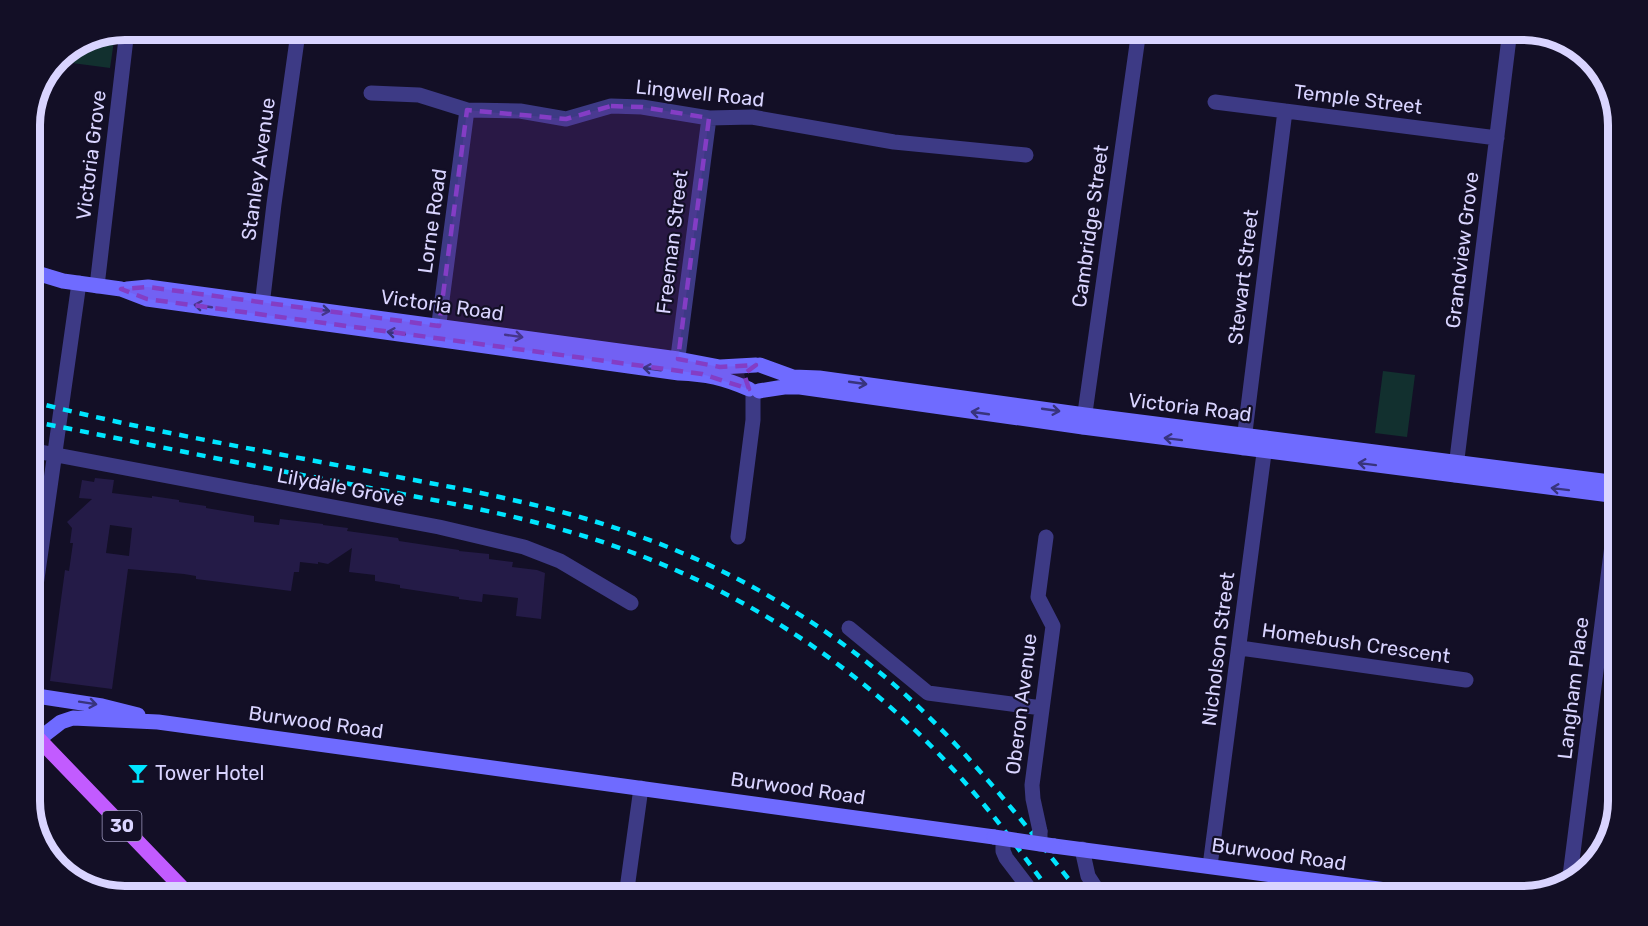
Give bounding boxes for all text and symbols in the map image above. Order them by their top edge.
street label: Lingwell Road [635,74,765,112]
street label: Temple Street [1292,79,1424,119]
street label: Victoria Grove [71,89,111,221]
street label: Stanley Avenue [236,96,280,242]
street label: Cambridge Street [1067,143,1113,309]
street label: Lorne Road [413,167,451,275]
street label: Freeman Street [651,168,693,315]
street label: Grandview Grove [1440,170,1484,330]
street label: Stewart Street [1223,208,1263,346]
street label: Victoria Road [379,284,505,326]
one-way arrow [194,301,214,312]
one-way arrow [310,304,330,315]
one-way arrow [387,327,407,338]
one-way arrow [504,331,523,342]
one-way arrow [643,363,662,374]
one-way arrow [847,378,867,389]
street label: Victoria Road [1127,388,1253,426]
one-way arrow [1041,405,1060,416]
one-way arrow [970,407,990,418]
one-way arrow [1164,433,1184,444]
one-way arrow [1357,458,1377,469]
street label: Lilydale Grove [275,463,407,511]
one-way arrow [1550,483,1570,494]
street label: Nicholson Street [1197,571,1239,727]
street label: Langham Place [1552,615,1594,761]
street label: Homebush Crescent [1260,618,1452,668]
street label: Oberon Avenue [1000,632,1042,776]
one-way arrow [78,698,97,709]
street label: Burwood Road [247,701,385,743]
bar icon: Tower Hotel [126,761,150,785]
place label: Tower Hotel [155,761,264,785]
street label: Burwood Road [729,767,867,809]
road number: 30 [102,811,142,841]
street label: Burwood Road [1210,833,1348,875]

